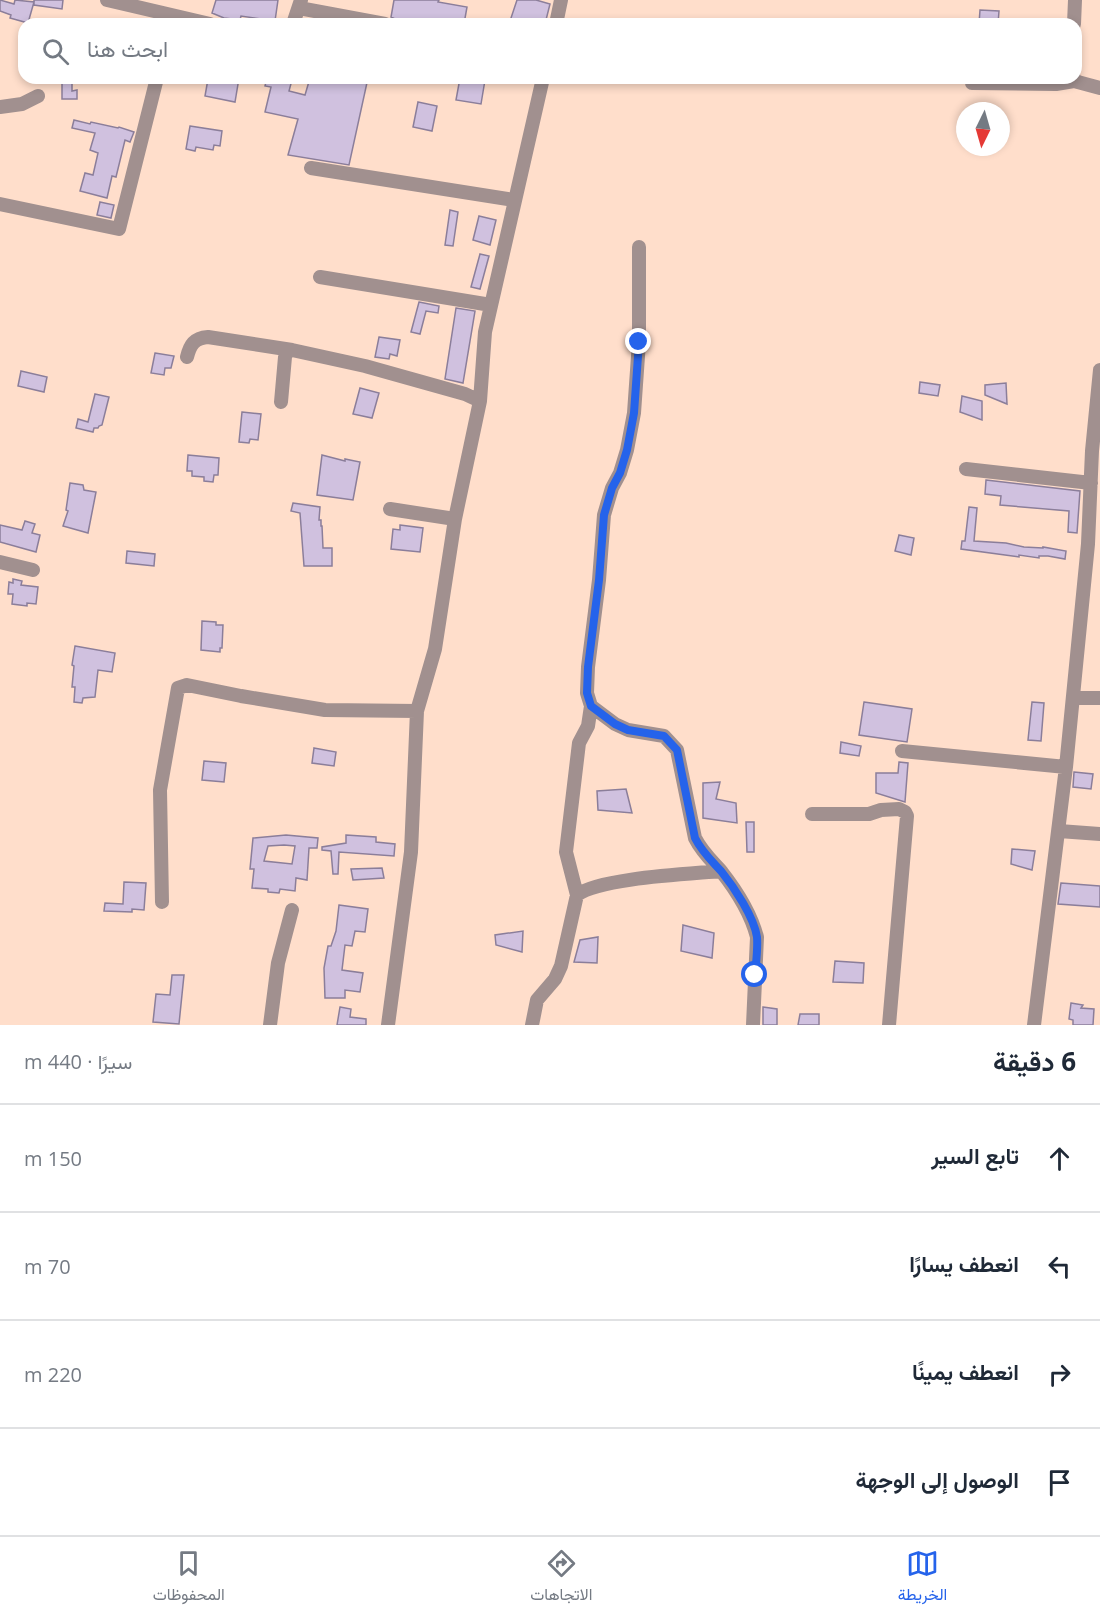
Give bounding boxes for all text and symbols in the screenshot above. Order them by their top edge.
search box [18,18,1082,84]
text: ابحث هنا [87,33,168,63]
icon: search [39,35,72,68]
north arrow [956,102,1010,156]
route end [625,328,651,354]
route start [741,961,767,987]
text: 6 دقيقة [993,1043,1076,1079]
text: سيرًا · 440 m [24,1048,132,1075]
text: تابع السير [931,1140,1019,1170]
icon: ahead [1043,1142,1076,1175]
text: 150 m [24,1145,82,1172]
text: انعطف يسارًا [909,1248,1019,1278]
icon: left [1043,1250,1076,1283]
text: 70 m [24,1253,71,1280]
text: انعطف يمينًا [912,1356,1019,1386]
icon: right [1043,1358,1076,1391]
text: 220 m [24,1361,82,1388]
text: الوصول إلى الوجهة [855,1464,1019,1494]
icon: arrive [1043,1466,1076,1499]
tab: المحفوظات [153,1547,225,1609]
tab: الاتجاهات [530,1547,592,1609]
tab: الخريطة [898,1547,947,1609]

